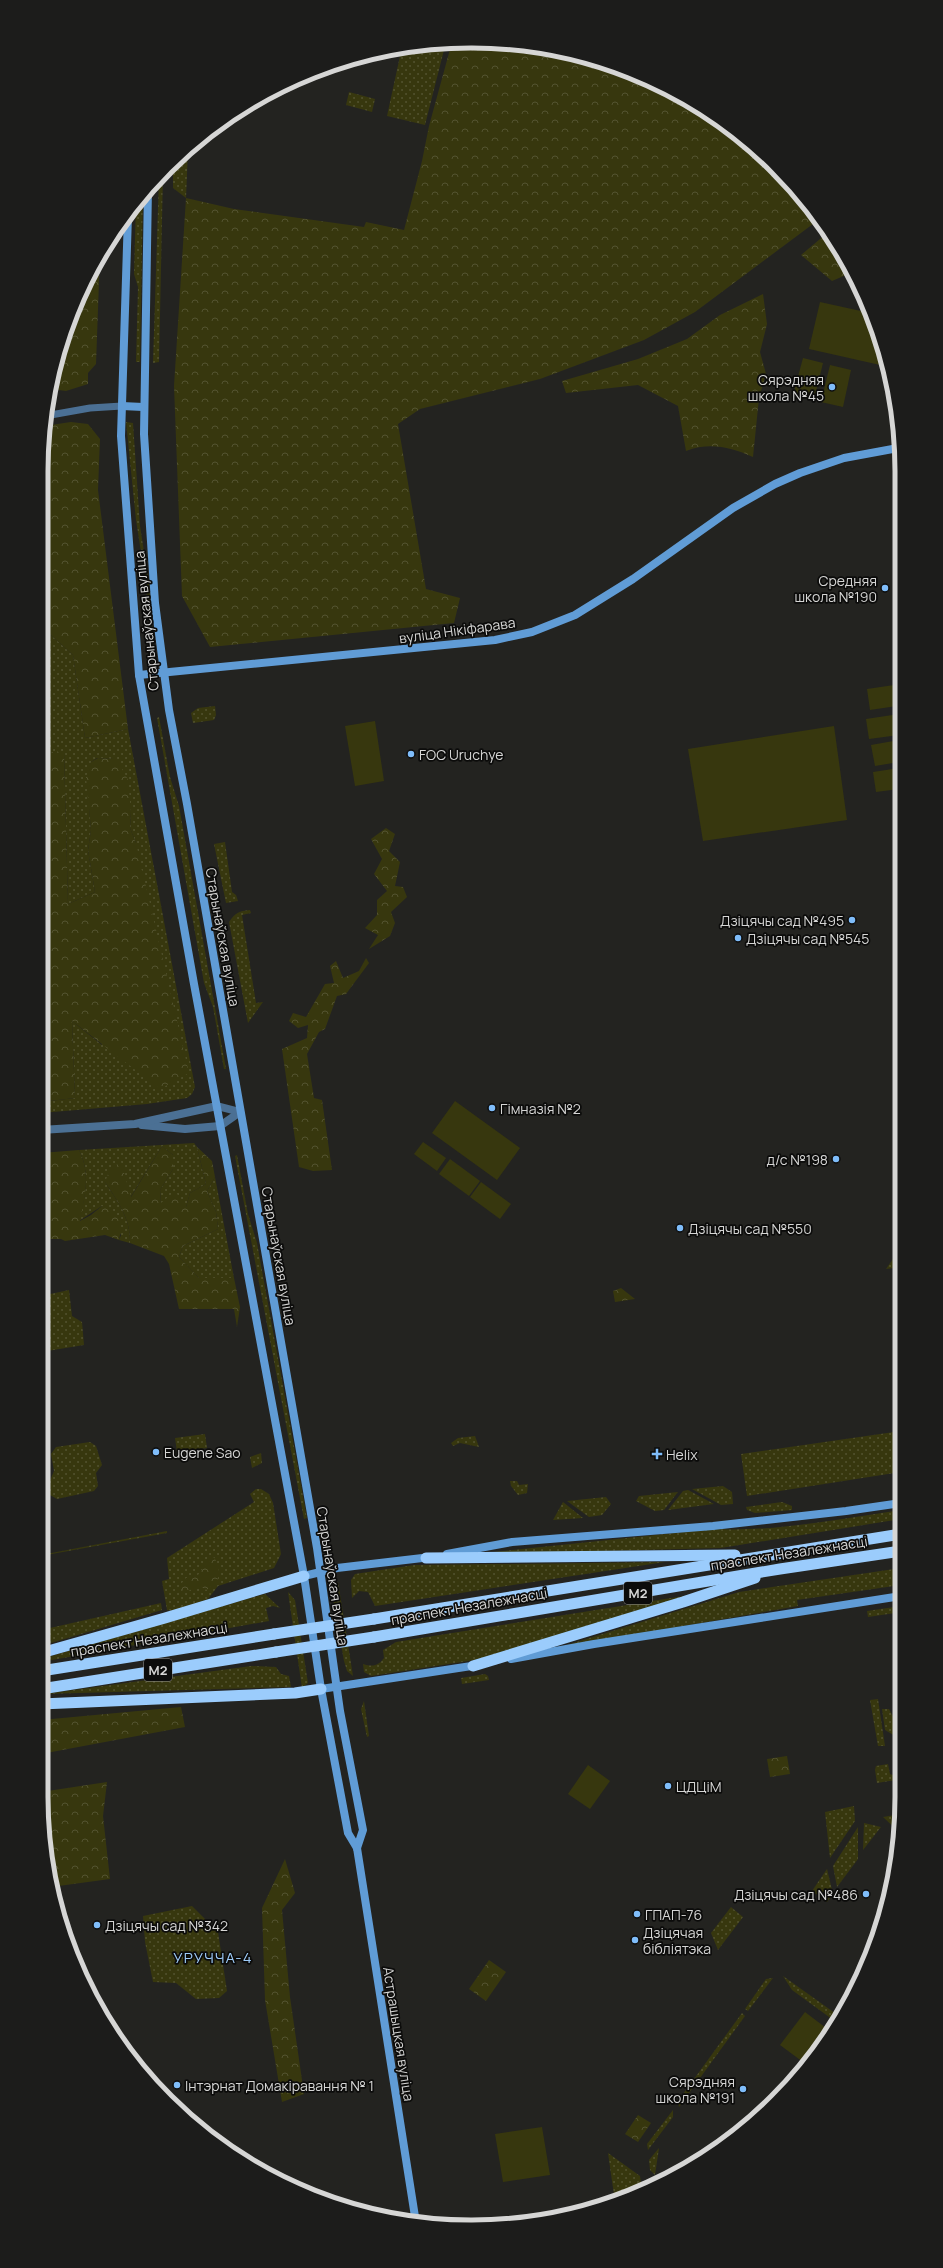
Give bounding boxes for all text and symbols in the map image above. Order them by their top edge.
place label: Сярэдняя школа №45 [748,370,824,405]
marker: Сярэдняя школа №45 [827,382,837,392]
street label: Старынаўская вуліца [129,550,163,692]
place label: Средняя школа №190 [794,571,877,606]
marker: Средняя школа №190 [880,583,890,593]
street label: вуліца Нікіфарава [398,612,516,648]
place label: FOC Uruchye [419,745,504,764]
marker: FOC Uruchye [406,749,416,759]
street label: Старынаўская вуліца [201,866,245,1008]
place label: Дзіцячы сад №495 [720,911,844,930]
marker: Дзіцячы сад №495 [847,915,857,925]
place label: Дзіцячы сад №545 [746,929,869,948]
marker: Дзіцячы сад №545 [733,933,743,943]
place label: Гімназія №2 [500,1099,581,1118]
marker: Гімназія №2 [487,1103,497,1113]
place label: д/с №198 [767,1150,828,1169]
marker: д/с №198 [831,1154,841,1164]
street label: Старынаўская вуліца [257,1185,301,1327]
place label: Дзіцячы сад №550 [688,1219,812,1238]
marker: Дзіцячы сад №550 [675,1223,685,1233]
place label: Eugene Sao [164,1443,241,1462]
place label: Helix [666,1445,698,1464]
marker: Eugene Sao [151,1447,161,1457]
marker: Helix [651,1448,663,1460]
street label: Старынаўская вуліца [313,1505,353,1647]
street label: праспект Незалежнасці [709,1531,869,1575]
road number: М2 [624,1582,652,1604]
street label: праспект Незалежнасці [389,1583,549,1629]
street label: праспект Незалежнасці [69,1617,229,1661]
road number: М2 [144,1659,172,1681]
place label: ЦДЦіМ [676,1777,721,1796]
marker: ЦДЦіМ [663,1781,673,1791]
place label: Дзіцячы сад №486 [734,1885,858,1904]
marker: Дзіцячы сад №486 [861,1889,871,1899]
place label: ГПАП-76 [645,1905,702,1924]
marker: ГПАП-76 [632,1909,642,1919]
place label: Дзіцячы сад №342 [105,1916,228,1935]
marker: Дзіцячы сад №342 [92,1920,102,1930]
place label: Дзіцячая бібліятэка [643,1923,711,1958]
marker: Дзіцячая бібліятэка [630,1935,640,1945]
district label: УРУЧЧА-4 [173,1947,253,1968]
street label: Астрашыцкая вуліца [379,1965,419,2103]
place label: Сярэдняя школа №191 [656,2072,735,2107]
place label: Інтэрнат Домакіравання № 1 [185,2076,374,2095]
marker: Інтэрнат Домакіравання № 1 [172,2080,182,2090]
marker: Сярэдняя школа №191 [738,2084,748,2094]

